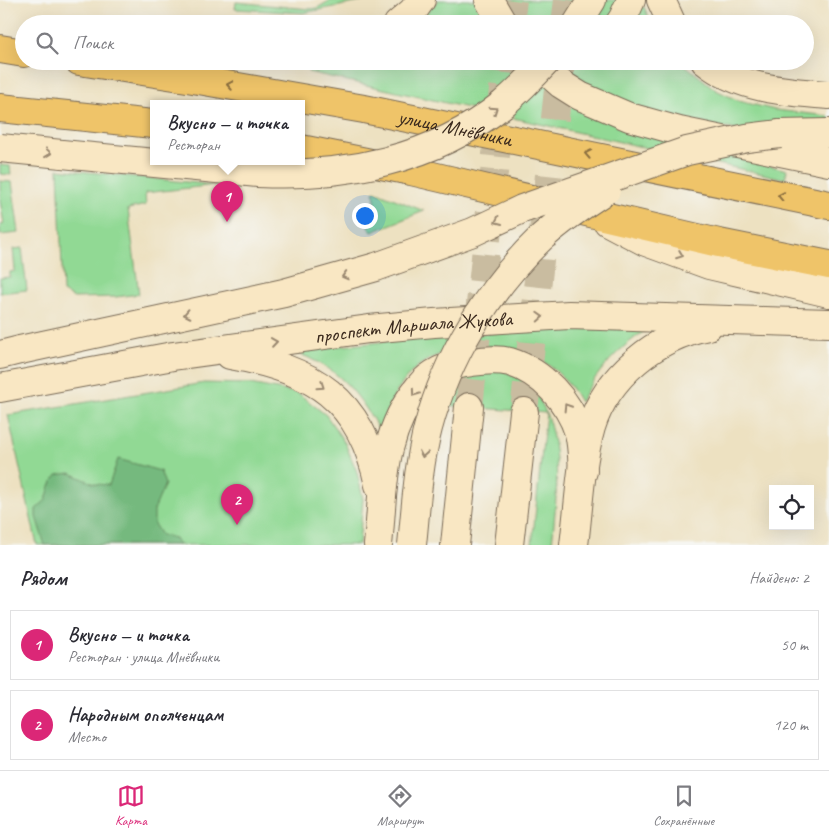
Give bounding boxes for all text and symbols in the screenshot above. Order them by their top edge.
search box [15,15,814,70]
icon: search [33,29,61,57]
text: Поиск [73,31,113,55]
one-way arrow [226,80,235,90]
popup [150,100,305,165]
street label: улица Мнёвники [394,103,516,153]
one-way arrow [488,107,498,116]
text: Вкусно — и точка [167,111,288,135]
text: Ресторан [167,135,220,155]
one-way arrow [45,148,53,159]
one-way arrow [584,149,593,160]
pin: 1 [211,181,243,222]
one-way arrow [777,191,786,201]
your location [352,203,378,229]
one-way arrow [494,214,503,225]
one-way arrow [675,249,684,259]
one-way arrow [341,270,350,280]
street label: проспект Маршала Жукова [313,305,514,349]
one-way arrow [183,308,192,319]
one-way arrow [536,312,544,323]
one-way arrow [270,337,278,348]
one-way arrow [315,380,325,389]
one-way arrow [412,388,421,397]
one-way arrow [563,404,573,413]
one-way arrow [419,450,429,459]
pin: 2 [221,484,253,525]
map controls [769,485,814,530]
button: locate [769,485,814,530]
text: Рядом [20,565,67,591]
text: Найдено: 2 [749,568,809,588]
text: Вкусно — и точка [68,623,189,647]
text: 1 [33,635,41,655]
text: 50 m [781,635,808,655]
text: Ресторан · улица Мнёвники [68,647,219,667]
text: Народным ополченцам [68,703,223,727]
text: 2 [33,715,41,735]
text: 120 m [774,715,808,735]
text: Место [68,727,106,747]
tab: Карта [115,782,147,829]
tab: Маршрут [377,782,423,829]
tab: Сохранённые [653,782,714,829]

